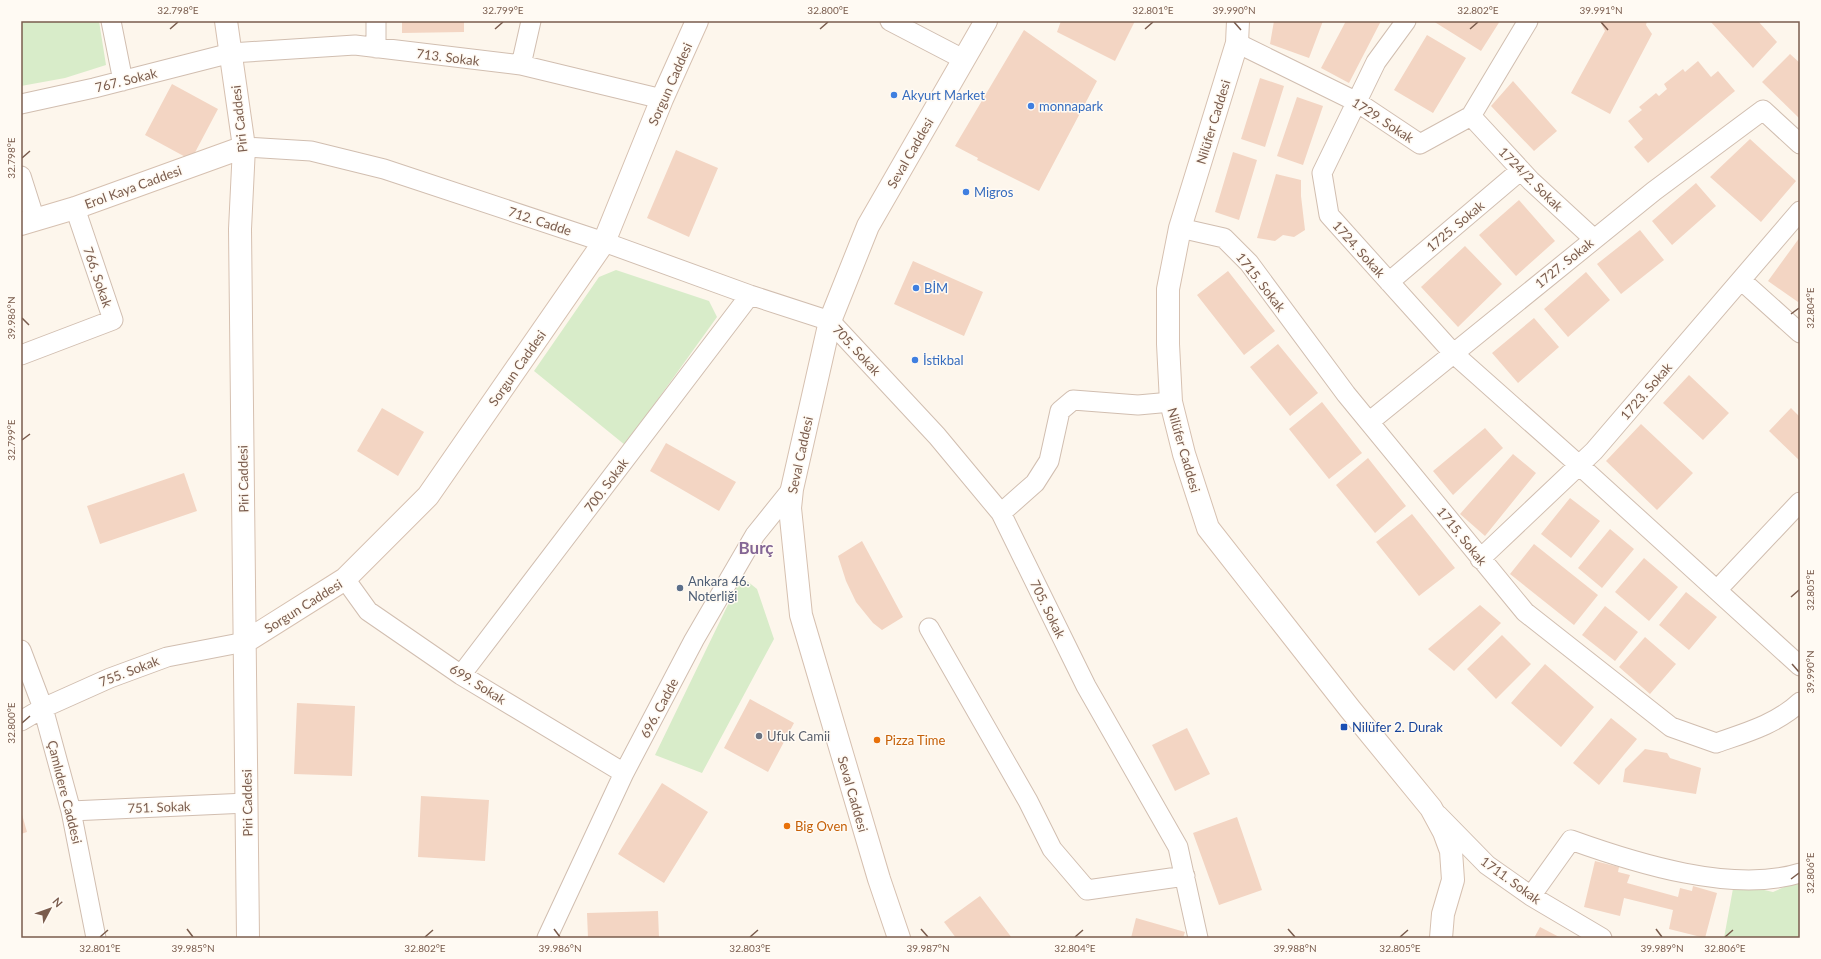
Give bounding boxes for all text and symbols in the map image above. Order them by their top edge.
text: 32.798°E [157,4,199,16]
text: 32.799°E [482,4,524,16]
text: 32.800°E [807,4,849,16]
text: 32.801°E [1132,4,1174,16]
text: 39.990°N [1212,4,1256,16]
text: 32.802°E [1457,4,1499,16]
text: 39.991°N [1579,4,1623,16]
street label: Sorgun Caddesi [645,40,695,128]
street label: 713. Sokak [416,45,481,69]
street label: 767. Sokak [93,65,159,95]
street label: Nilüfer Caddesi [1193,78,1233,166]
street label: Piri Caddesi [228,85,250,153]
place label: Akyurt Market [902,87,985,103]
marker: Akyurt Market [889,90,899,100]
street label: 1729. Sokak [1349,94,1417,146]
place label: monnapark [1039,98,1104,114]
marker: monnapark [1026,101,1036,111]
street label: Seval Caddesi [883,115,937,191]
text: 32.798°E [5,137,17,179]
street label: 1724/2. Sokak [1496,144,1567,215]
street label: Erol Kaya Caddesi [82,162,184,212]
place label: Migros [974,184,1014,200]
marker: Migros [961,187,971,197]
street label: 1725. Sokak [1423,197,1487,255]
street label: 712. Cadde [506,203,574,239]
street label: 1724. Sokak [1329,217,1389,281]
street label: 1727. Sokak [1532,234,1597,291]
street label: 766. Sokak [80,245,116,310]
street label: 1715. Sokak [1233,249,1289,315]
place label: BİM [924,280,948,296]
marker: BİM [911,283,921,293]
text: 32.804°E [1804,287,1816,329]
text: 39.986°N [5,296,17,340]
street label: 705. Sokak [830,321,885,379]
street label: Sorgun Caddesi [485,327,549,409]
place label: İstikbal [923,352,964,368]
marker: İstikbal [910,355,920,365]
street label: 1723. Sokak [1617,359,1675,423]
street label: Nilüfer Caddesi [1164,406,1204,494]
street label: Seval Caddesi [784,415,816,495]
text: 32.799°E [5,419,17,461]
street label: Piri Caddesi [234,445,252,513]
street label: 700. Sokak [581,455,632,515]
street label: 1715. Sokak [1434,504,1491,569]
district label: Burç [739,537,773,558]
text: 32.805°E [1804,569,1816,611]
place label: Ankara 46. Noterliği [688,573,750,604]
street label: Sorgun Caddesi [261,576,345,636]
street label: 705. Sokak [1027,577,1069,641]
marker: Ankara 46. Noterliği [675,583,685,593]
text: 39.990°N [1804,650,1816,694]
street label: 755. Sokak [97,652,162,690]
street label: 699. Sokak [447,661,509,708]
street label: 696. Cadde [637,675,682,741]
text: 32.800°E [5,702,17,744]
place label: Nilüfer 2. Durak [1352,719,1443,735]
marker: Nilüfer 2. Durak [1339,722,1349,732]
place label: Ufuk Camii [767,728,830,744]
marker: Ufuk Camii [754,731,764,741]
place label: Pizza Time [885,732,945,748]
marker: Pizza Time [872,735,882,745]
street label: Çamlıdere Caddesi [44,739,86,845]
street label: Seval Caddesi [834,754,872,834]
street label: Piri Caddesi [238,769,256,837]
street label: 751. Sokak [127,798,191,816]
place label: Big Oven [795,818,848,834]
marker: Big Oven [782,821,792,831]
text: 32.806°E [1804,852,1816,894]
street label: 1711. Sokak [1478,853,1545,907]
north arrow [30,889,70,929]
text: N [50,895,66,910]
text: 32.801°E [79,942,121,954]
text: 39.985°N [171,942,215,954]
text: 32.802°E [404,942,446,954]
text: 39.986°N [538,942,582,954]
text: 32.803°E [729,942,771,954]
text: 39.987°N [906,942,950,954]
text: 32.804°E [1054,942,1096,954]
text: 39.988°N [1273,942,1317,954]
text: 32.805°E [1379,942,1421,954]
text: 39.989°N [1640,942,1684,954]
text: 32.806°E [1704,942,1746,954]

